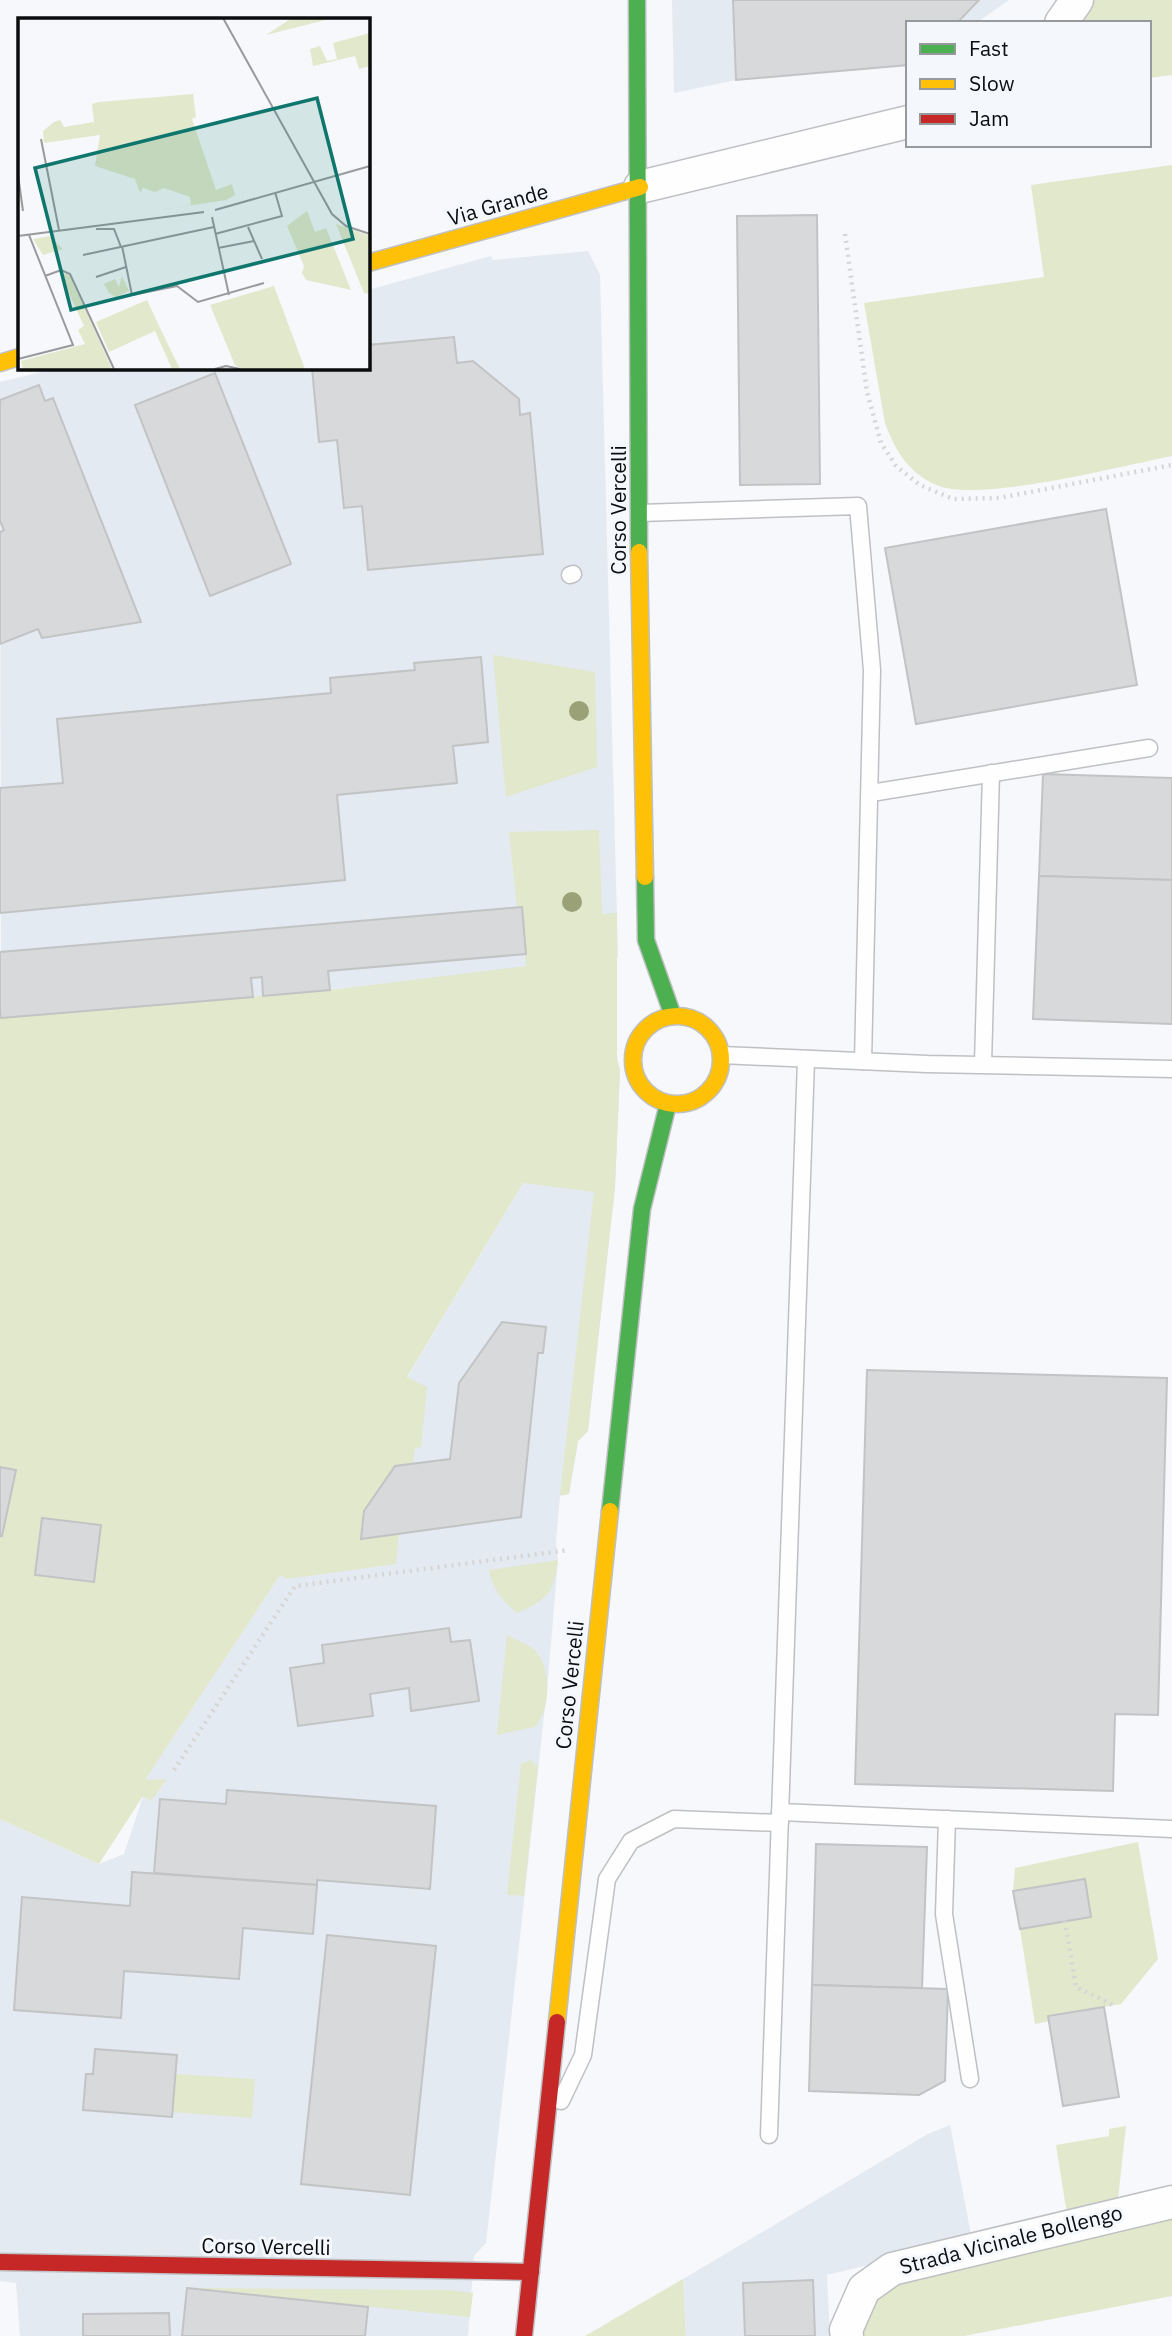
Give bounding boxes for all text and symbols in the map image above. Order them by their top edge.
inset map [18,18,369,369]
legend [906,21,1151,147]
text: Fast [969,34,1009,62]
text: Slow [969,69,1015,97]
text: Jam [969,104,1009,132]
street label: Via Grande [444,176,551,232]
street label: Corso Vercelli [604,445,632,575]
street label: Corso Vercelli [548,1619,590,1751]
street label: Strada Vicinale Bollengo [896,2198,1125,2280]
street label: Corso Vercelli [201,2231,331,2261]

